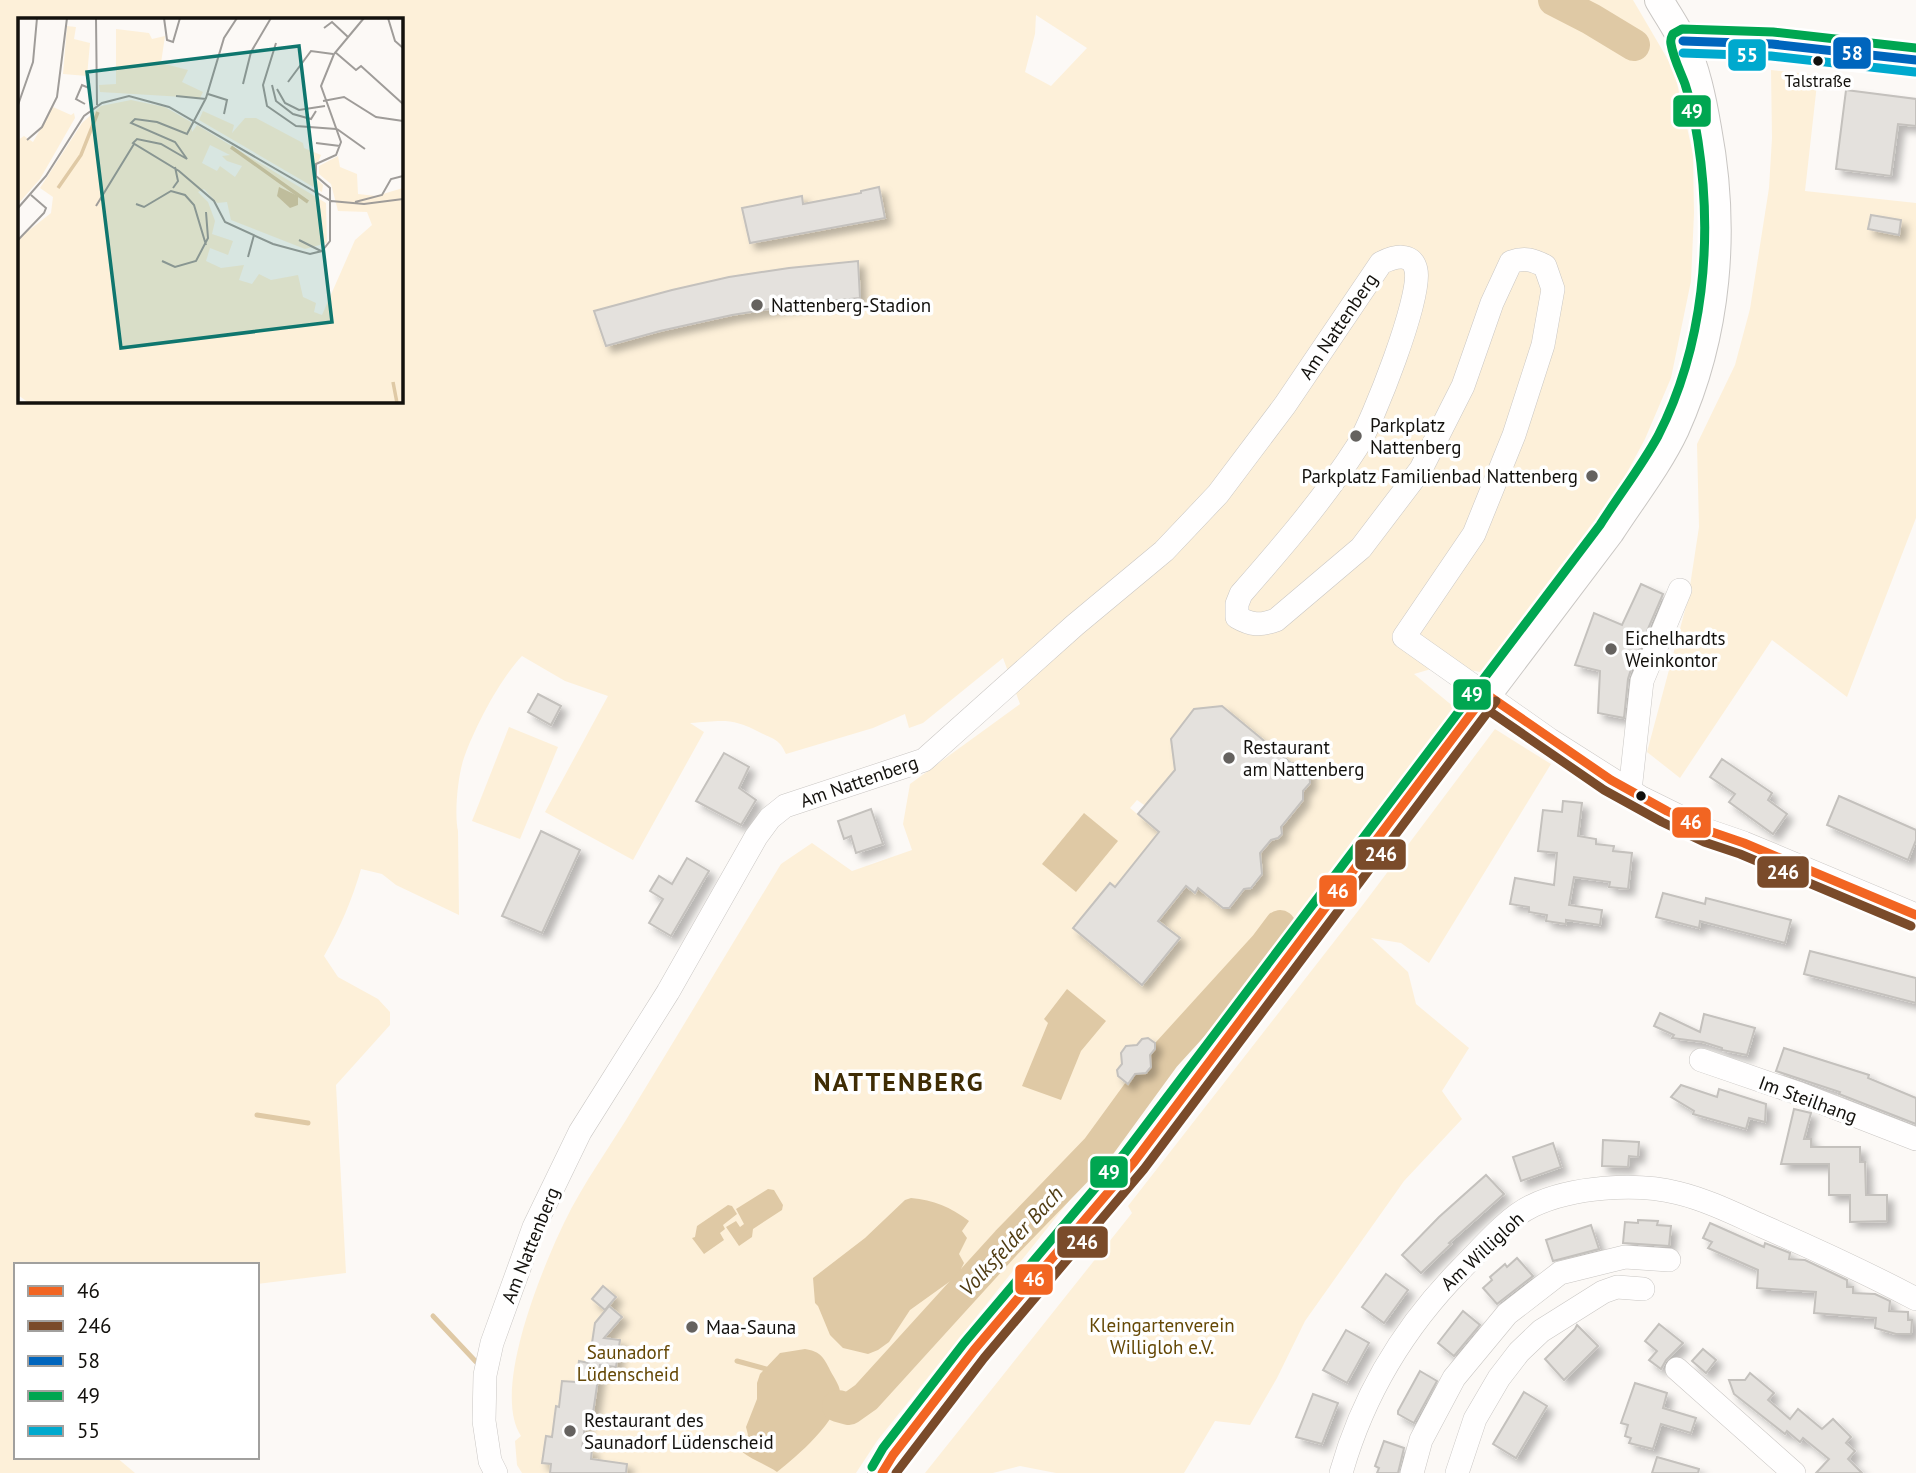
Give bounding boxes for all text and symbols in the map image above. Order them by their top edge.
inset map [18,18,402,402]
line badge: 58 [1832,36,1872,70]
line badge: 55 [1727,38,1767,72]
text: 58 [1841,41,1863,65]
text: 55 [1736,43,1758,67]
marker: Talstraße [1811,54,1825,68]
place label: Talstraße [1785,70,1851,92]
line badge: 49 [1672,94,1712,128]
text: 49 [1681,99,1703,123]
street label: Am Nattenberg [1294,268,1382,384]
place label: Nattenberg-Stadion [771,293,931,317]
marker: Nattenberg-Stadion [749,297,765,313]
place label: Parkplatz Nattenberg [1370,413,1462,459]
marker: Parkplatz Nattenberg [1348,428,1364,444]
place label: Parkplatz Familienbad Nattenberg [1301,464,1578,488]
marker: Parkplatz Familienbad Nattenberg [1584,468,1600,484]
place label: Eichelhardts Weinkontor [1625,626,1725,672]
marker: Eichelhardts Weinkontor [1603,641,1619,657]
line badge: 49 [1452,678,1492,711]
text: 49 [1461,682,1483,706]
place label: Restaurant am Nattenberg [1243,735,1364,781]
street label: Am Nattenberg [797,750,921,812]
marker: Restaurant am Nattenberg [1221,750,1237,766]
unlabelled marker [1634,789,1648,803]
line badge: 46 [1671,806,1712,839]
text: 46 [1680,810,1702,834]
line badge: 246 [1354,838,1407,871]
text: 246 [1365,842,1397,866]
line badge: 246 [1756,855,1810,889]
text: 246 [1767,860,1799,884]
line badge: 46 [1318,874,1358,908]
text: 46 [1327,879,1349,903]
district label: NATTENBERG [813,1065,985,1098]
street label: Im Steilhang [1755,1070,1861,1128]
line badge: 49 [1089,1155,1129,1189]
text: 49 [1098,1160,1120,1184]
water label: Volksfelder Bach [953,1180,1069,1302]
street label: Am Nattenberg [496,1183,564,1307]
street label: Am Willigloh [1436,1207,1528,1295]
line badge: 246 [1056,1225,1109,1259]
text: 246 [1066,1230,1098,1254]
legend [14,1263,259,1459]
line badge: 46 [1014,1263,1054,1296]
text: 46 [1023,1267,1045,1291]
text: 46 [77,1277,100,1304]
text: 246 [77,1312,111,1339]
park label: Kleingartenverein Willigloh e.V. [1089,1313,1235,1359]
place label: Maa-Sauna [706,1315,796,1339]
marker: Maa-Sauna [684,1319,700,1335]
park label: Saunadorf Lüdenscheid [577,1340,679,1386]
text: 58 [77,1347,100,1374]
text: 49 [77,1382,100,1409]
place label: Restaurant des Saunadorf Lüdenscheid [584,1408,774,1454]
text: 55 [77,1417,100,1444]
marker: Restaurant des Saunadorf Lüdenscheid [562,1423,578,1439]

